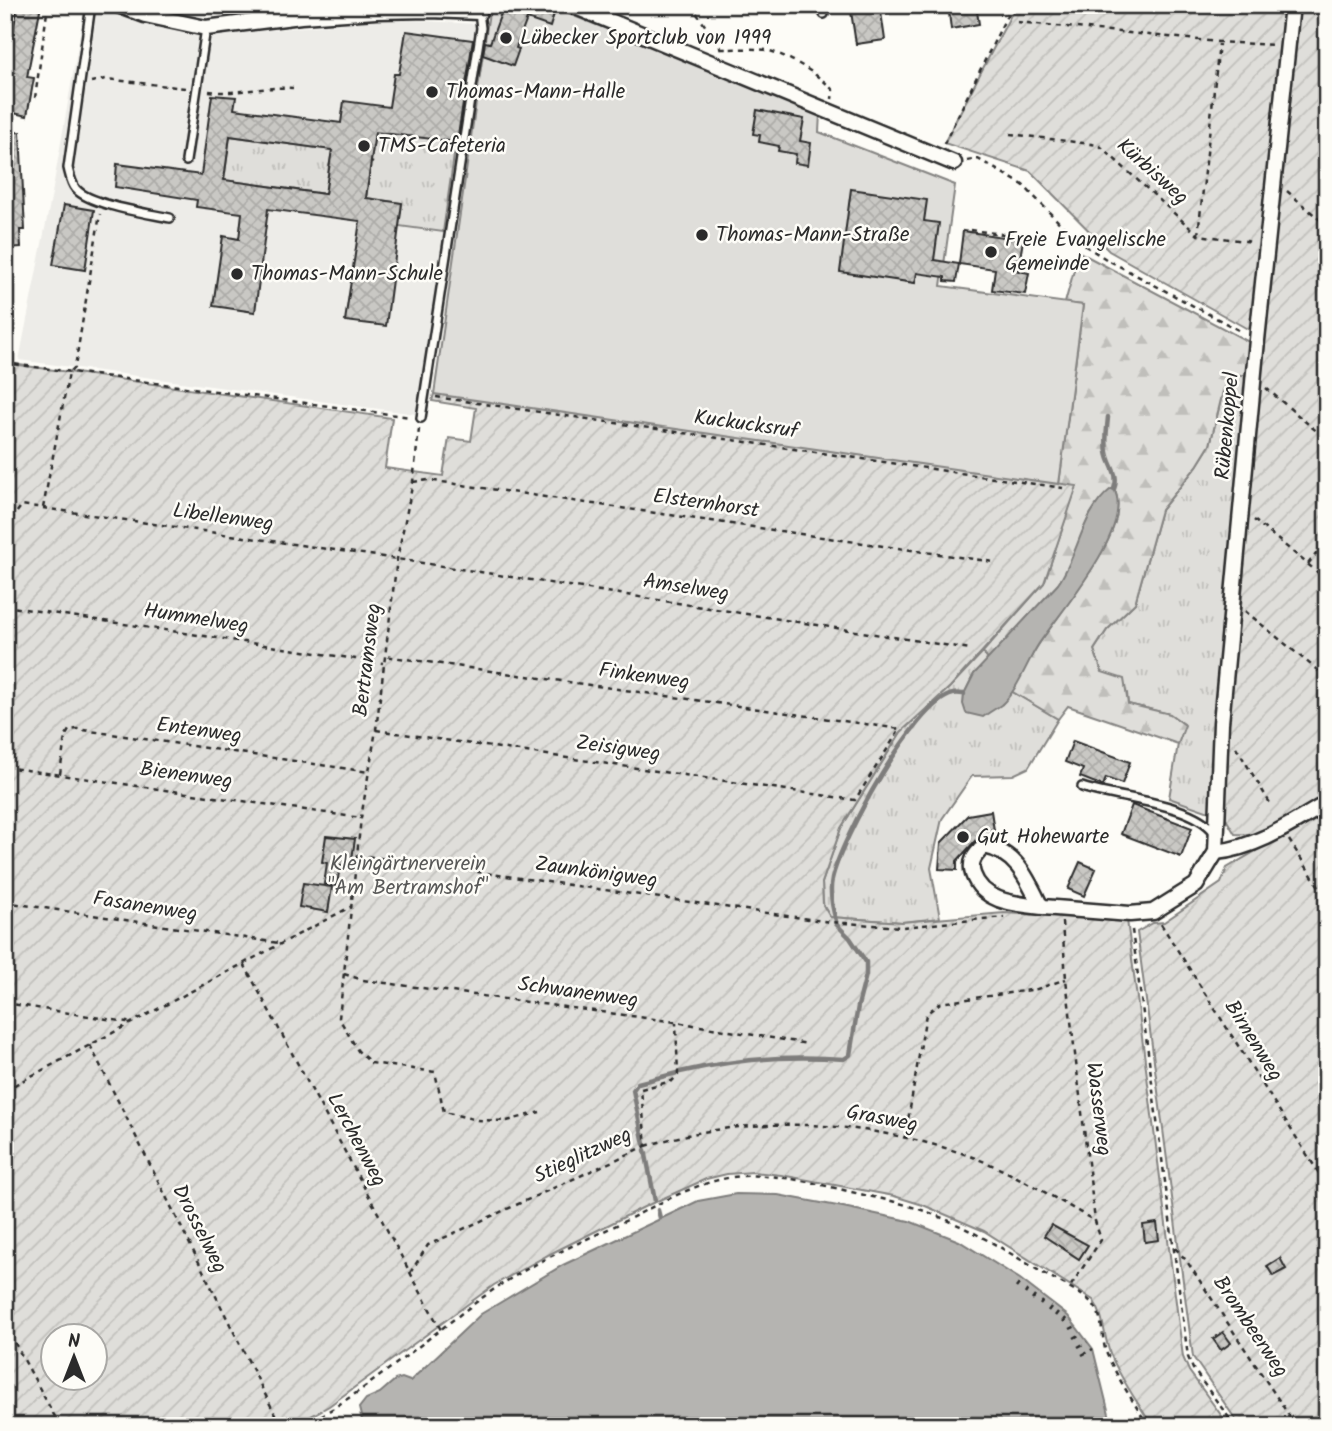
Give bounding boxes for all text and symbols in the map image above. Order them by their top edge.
place label: Lübecker Sportclub von 1999 [520,22,771,55]
marker: Lübecker Sportclub von 1999 [498,30,514,46]
place label: Thomas-Mann-Halle [446,76,626,109]
marker: Thomas-Mann-Halle [424,84,440,100]
place label: TMS-Cafeteria [378,130,506,163]
street label: Kürbisweg [1108,130,1196,214]
marker: TMS-Cafeteria [356,138,372,154]
place label: Thomas-Mann-Straße [716,219,910,252]
place label: Freie Evangelische Gemeinde [1005,224,1167,281]
marker: Thomas-Mann-Straße [694,227,710,243]
marker: Freie Evangelische Gemeinde [983,244,999,260]
place label: Thomas-Mann-Schule [251,258,444,291]
marker: Thomas-Mann-Schule [229,266,245,282]
street label: Rübenkoppel [1207,371,1249,481]
street label: Kuckucksruf [692,401,802,449]
street label: Elsternhorst [651,480,762,528]
street label: Libellenweg [170,495,276,541]
street label: Amselweg [641,565,731,611]
street label: Hummelweg [141,594,251,644]
street label: Bertramsweg [345,601,391,719]
street label: Finkenweg [597,654,691,700]
street label: Entenweg [154,709,244,753]
street label: Zeisigweg [574,727,662,771]
street label: Bienenweg [138,753,234,799]
place label: Gut Hohewarte [977,821,1110,854]
marker: Gut Hohewarte [955,829,971,845]
park label: Kleingärtnerverein "Am Bertramshof" [328,848,488,905]
street label: Zaunkönigweg [533,848,659,898]
street label: Fasanenweg [91,882,199,932]
street label: Schwanenweg [516,968,640,1018]
street label: Birnenweg [1215,994,1291,1088]
street label: Wasserweg [1076,1060,1120,1158]
street label: Lerchenweg [317,1087,395,1193]
street label: Grasweg [843,1096,921,1142]
street label: Stieglitzweg [529,1119,637,1193]
street label: Drosselweg [162,1179,236,1279]
street label: Brombeerweg [1204,1269,1296,1385]
north arrow [38,1322,108,1392]
text: N [68,1327,80,1357]

